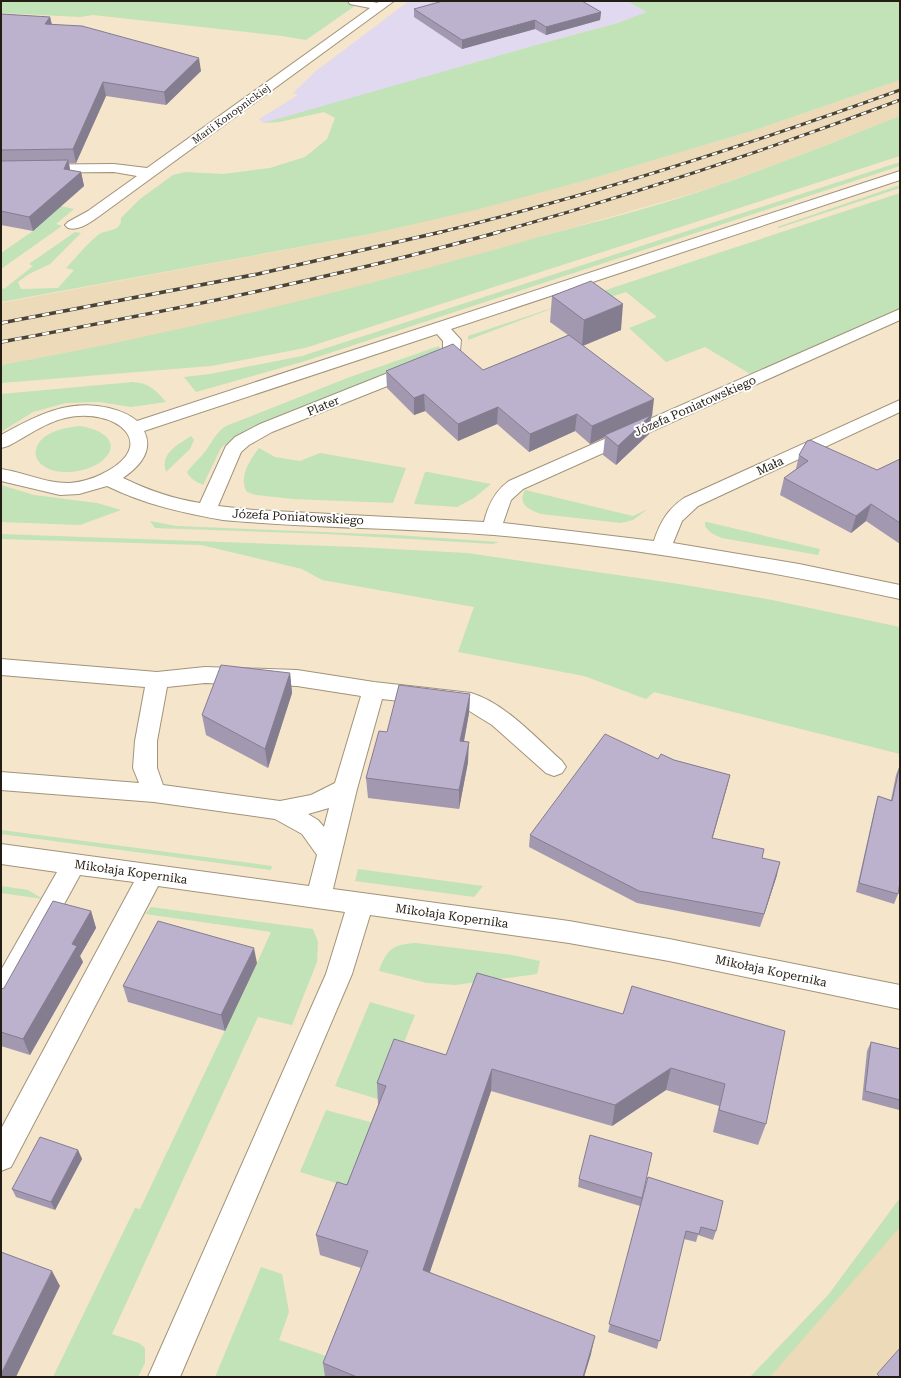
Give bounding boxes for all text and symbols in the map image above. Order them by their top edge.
street label: Marii Konopnickiej [190,82,272,146]
street label: Józefa Poniatowskiego [632,373,758,439]
street label: Plater [305,393,341,419]
street label: Mała [754,454,786,478]
street label: Józefa Poniatowskiego [232,507,364,527]
street label: Mikołaja Kopernika [74,857,189,887]
street label: Mikołaja Kopernika [395,901,510,931]
street label: Mikołaja Kopernika [714,952,829,990]

